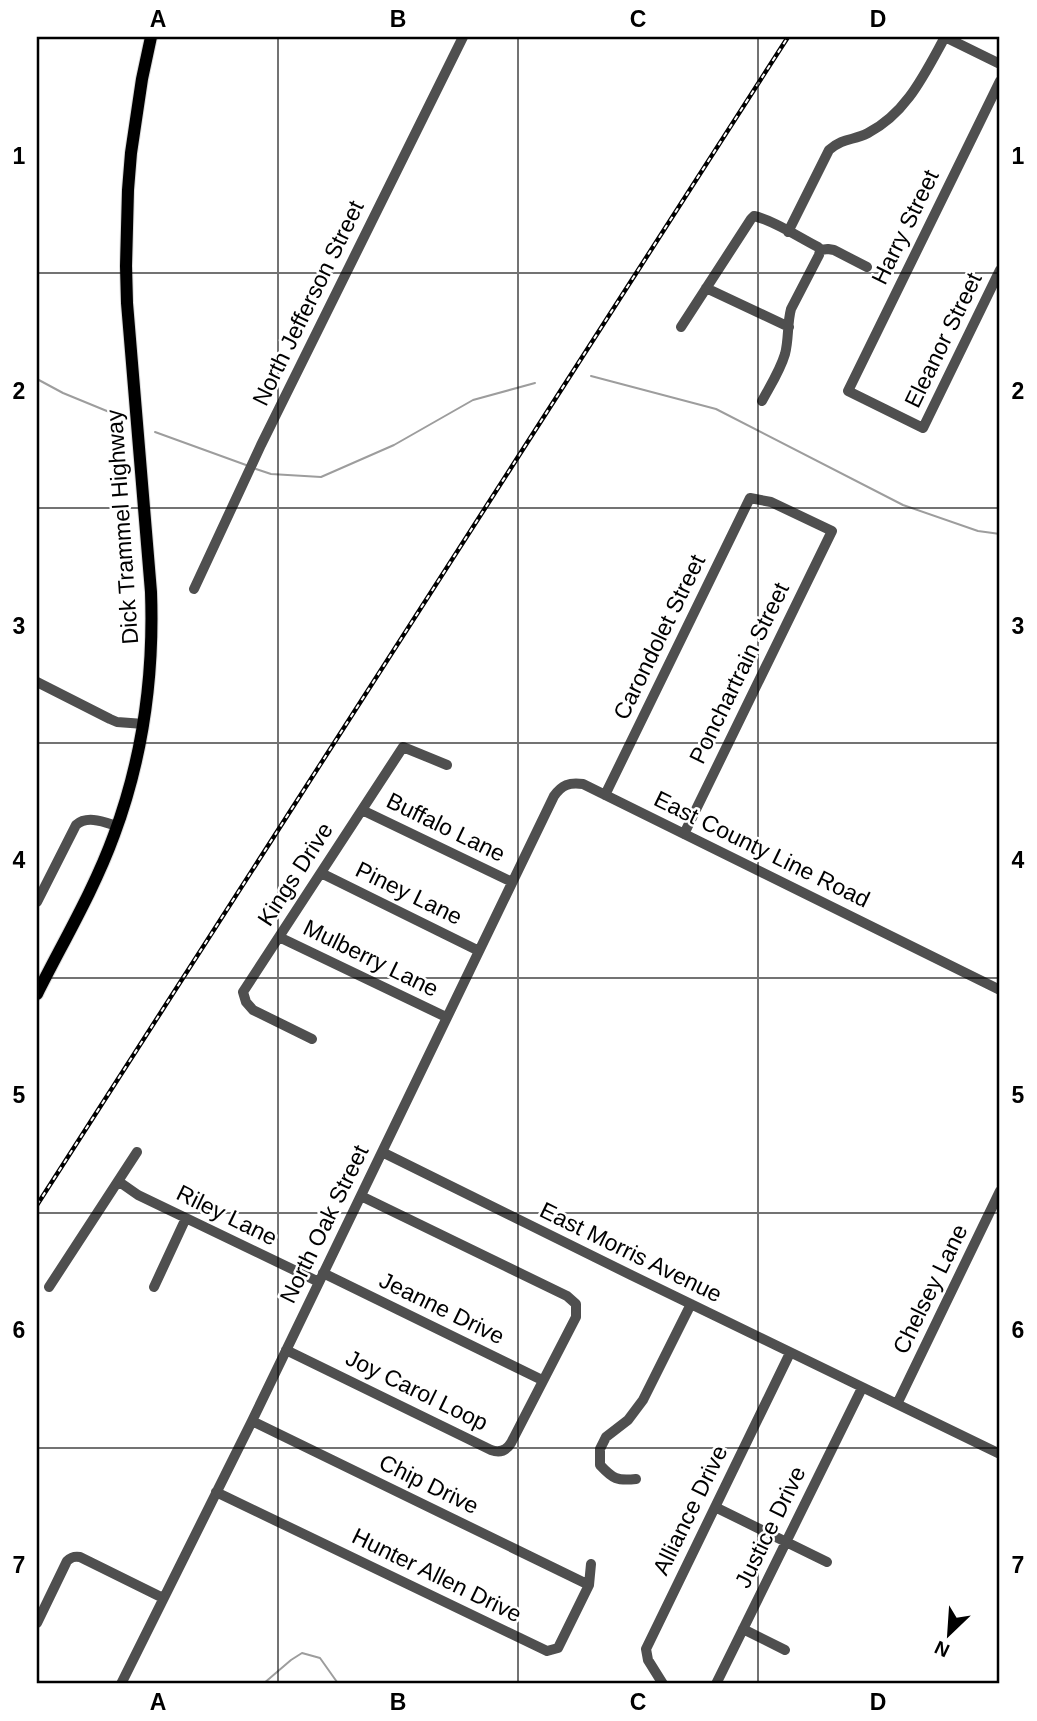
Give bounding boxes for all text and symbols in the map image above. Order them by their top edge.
text: A [150,6,166,32]
text: B [390,6,406,32]
text: C [630,6,646,32]
text: D [870,6,886,32]
text: 1 [13,143,26,169]
text: 1 [1012,143,1025,169]
street label: Harry Street [866,165,944,288]
street label: North Jefferson Street [247,196,369,410]
street label: Eleanor Street [899,268,987,412]
text: 2 [13,378,25,404]
text: 2 [1012,378,1024,404]
street label: Dick Trammel Highway [101,408,143,645]
street label: Carondolet Street [608,550,710,724]
street label: Ponchartrain Street [684,578,794,768]
text: 3 [13,613,25,639]
text: 3 [1012,613,1024,639]
street label: East County Line Road [650,785,874,913]
street label: Buffalo Lane [382,787,510,867]
street label: Kings Drive [252,818,338,930]
text: 4 [13,847,26,873]
text: 4 [1012,847,1025,873]
street label: Piney Lane [352,856,466,930]
street label: Mulberry Lane [299,914,443,1002]
text: 5 [13,1082,26,1108]
text: 5 [1012,1082,1025,1108]
street label: North Oak Street [274,1140,374,1307]
street label: Riley Lane [172,1179,282,1251]
street label: East Morris Avenue [536,1197,726,1307]
street label: Chelsey Lane [887,1220,973,1358]
street label: Jeanne Drive [375,1267,509,1349]
text: 6 [13,1317,25,1343]
text: 6 [1012,1317,1024,1343]
street label: Joy Carol Loop [342,1344,492,1436]
street label: Alliance Drive [647,1441,733,1579]
street label: Chip Drive [375,1449,483,1519]
street label: Justice Drive [729,1462,811,1592]
street label: Hunter Allen Drive [348,1523,526,1627]
text: 7 [13,1552,25,1578]
text: 7 [1012,1552,1024,1578]
north arrow [914,1598,984,1668]
text: N [931,1637,953,1661]
text: A [150,1689,166,1715]
text: B [390,1689,406,1715]
text: C [630,1689,646,1715]
text: D [870,1689,886,1715]

